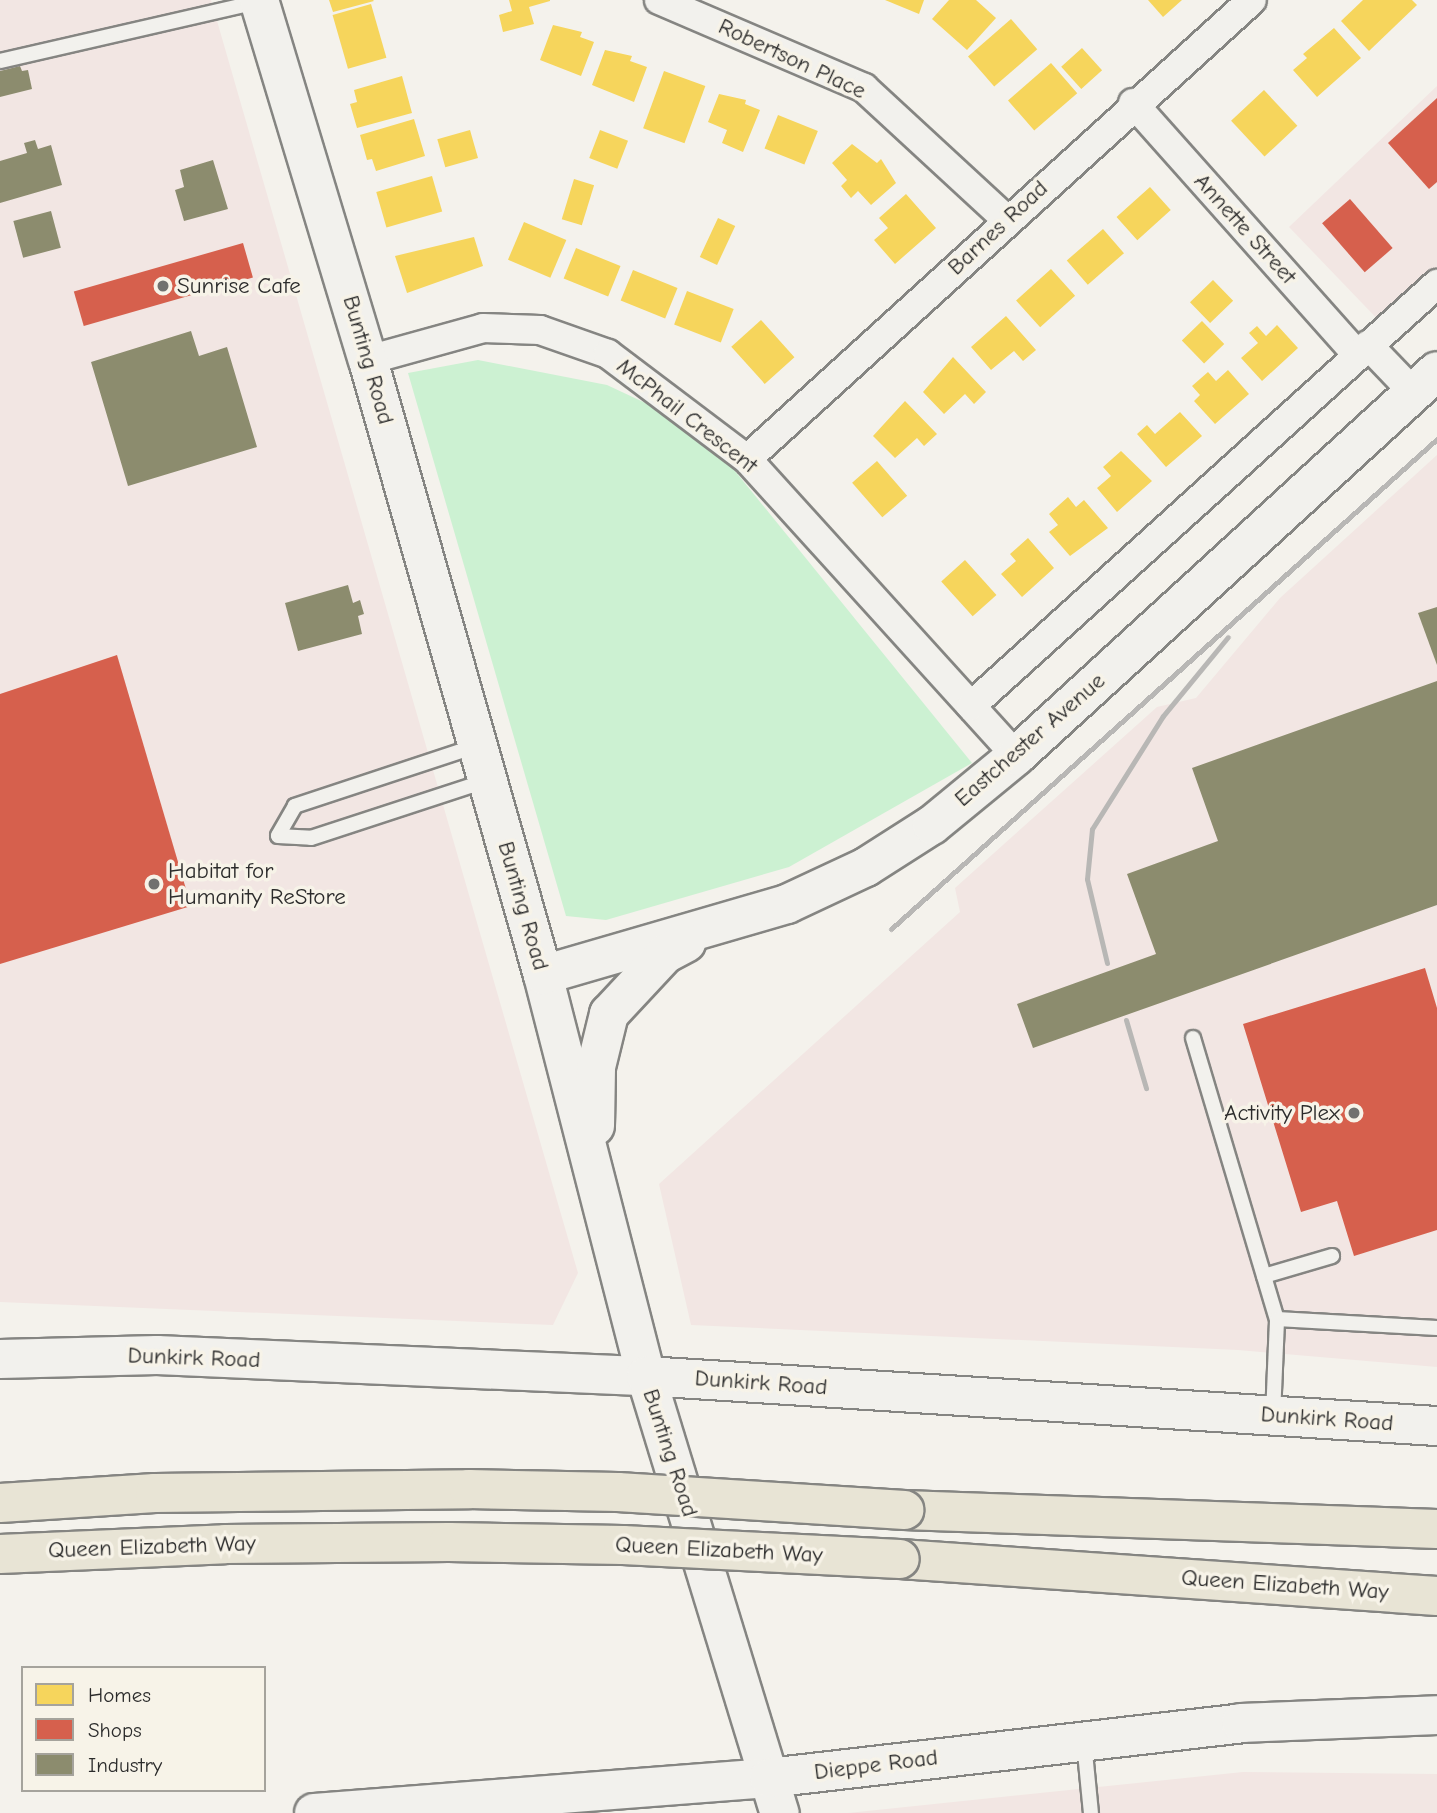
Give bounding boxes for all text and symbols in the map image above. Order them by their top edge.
street label: Robertson Place [714,13,870,105]
street label: Annette Street [1188,168,1302,290]
street label: Barnes Road [942,175,1054,281]
place label: Sunrise Cafe [177,272,301,300]
marker: Sunrise Cafe [155,278,171,294]
street label: Bunting Road [336,292,400,428]
street label: McPhail Crescent [611,352,763,480]
street label: Eastchester Avenue [949,667,1111,813]
street label: Bunting Road [491,838,555,974]
place label: Habitat for Humanity ReStore [168,857,346,911]
marker: Habitat for Humanity ReStore [146,876,162,892]
place label: Activity Plex [1224,1099,1340,1127]
marker: Activity Plex [1346,1105,1362,1121]
street label: Dunkirk Road [127,1342,261,1374]
street label: Dunkirk Road [694,1365,828,1401]
street label: Bunting Road [636,1386,704,1520]
street label: Dunkirk Road [1260,1401,1394,1437]
street label: Queen Elizabeth Way [48,1530,256,1564]
street label: Queen Elizabeth Way [614,1531,824,1569]
street label: Queen Elizabeth Way [1180,1564,1390,1606]
legend [21,1666,266,1792]
text: Homes [88,1683,151,1707]
text: Shops [88,1718,142,1742]
street label: Dieppe Road [813,1744,939,1786]
text: Industry [88,1753,162,1777]

